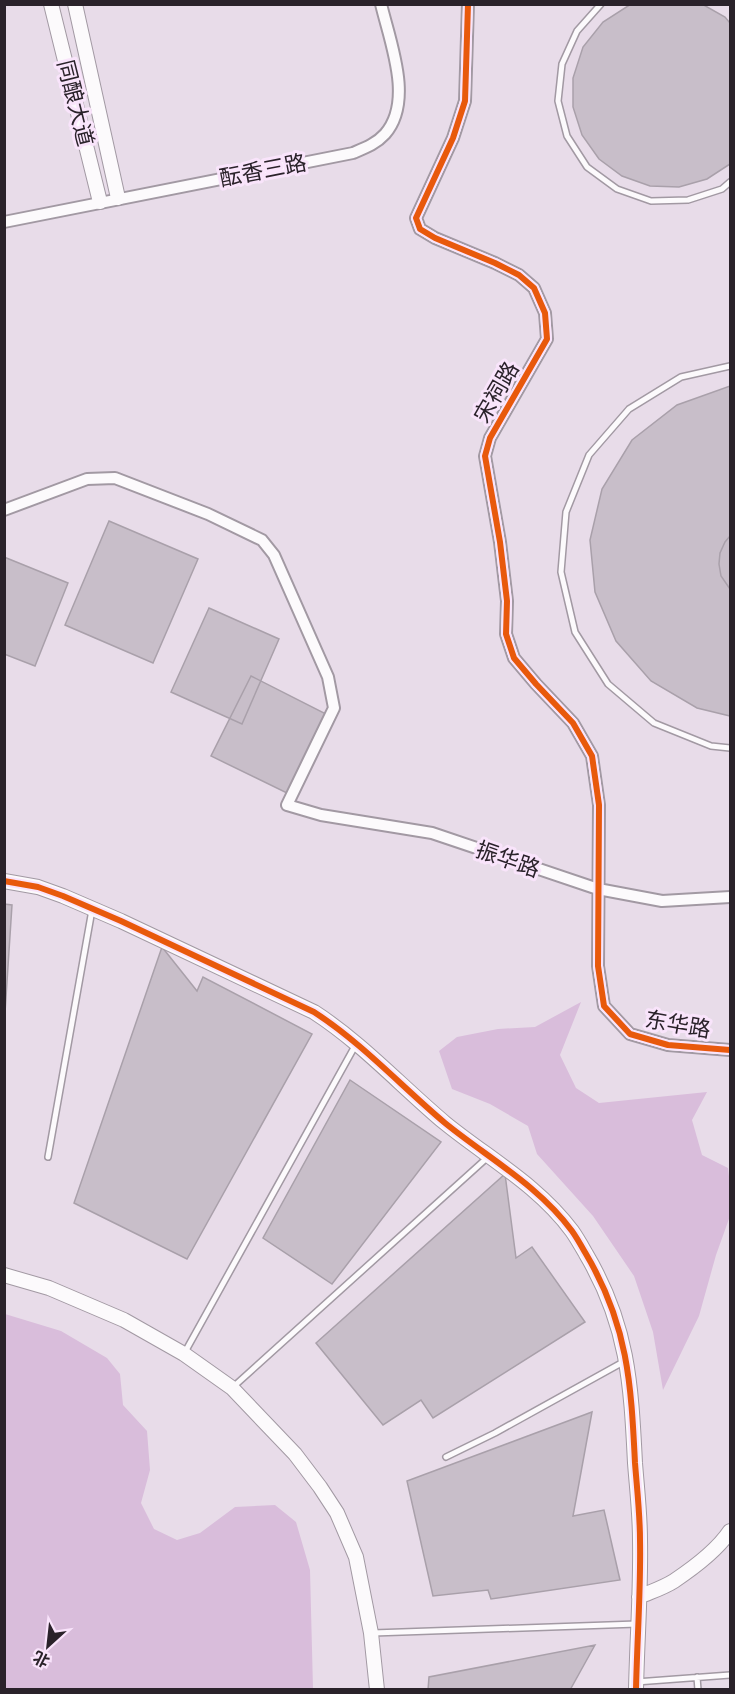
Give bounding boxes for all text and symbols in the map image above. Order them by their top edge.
street label: 同酿大道 [54,58,97,149]
street label: 酝香三路 [218,151,308,190]
street label: 宋祠路 [470,358,523,427]
street label: 振华路 [473,838,543,881]
street label: 东华路 [643,1007,712,1042]
north arrow [18,1616,78,1676]
text: 北 [30,1648,52,1670]

